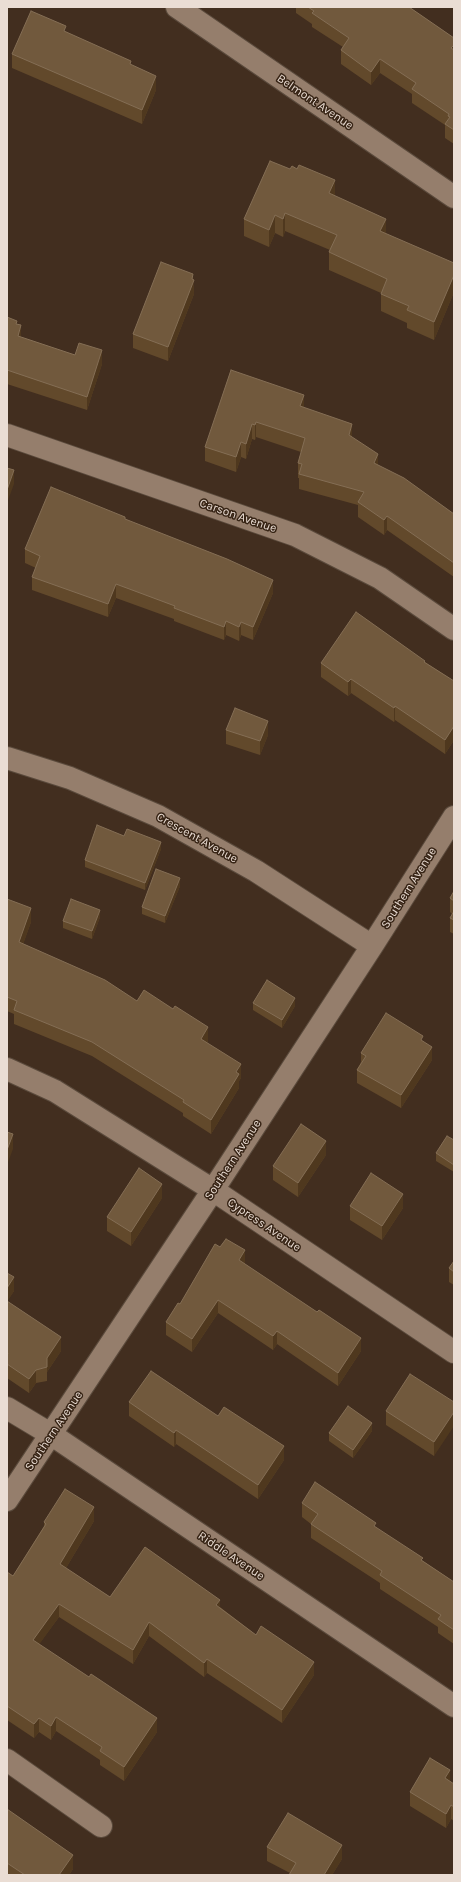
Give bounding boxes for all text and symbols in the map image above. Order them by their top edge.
street label: Belmont Avenue [274,71,356,133]
street label: Carson Avenue [197,496,279,536]
street label: Crescent Avenue [154,810,240,866]
street label: Southern Avenue [378,845,440,931]
street label: Southern Avenue [202,1117,264,1203]
street label: Cypress Avenue [225,1195,303,1255]
street label: Southern Avenue [22,1388,86,1474]
street label: Riddle Avenue [195,1528,267,1584]

